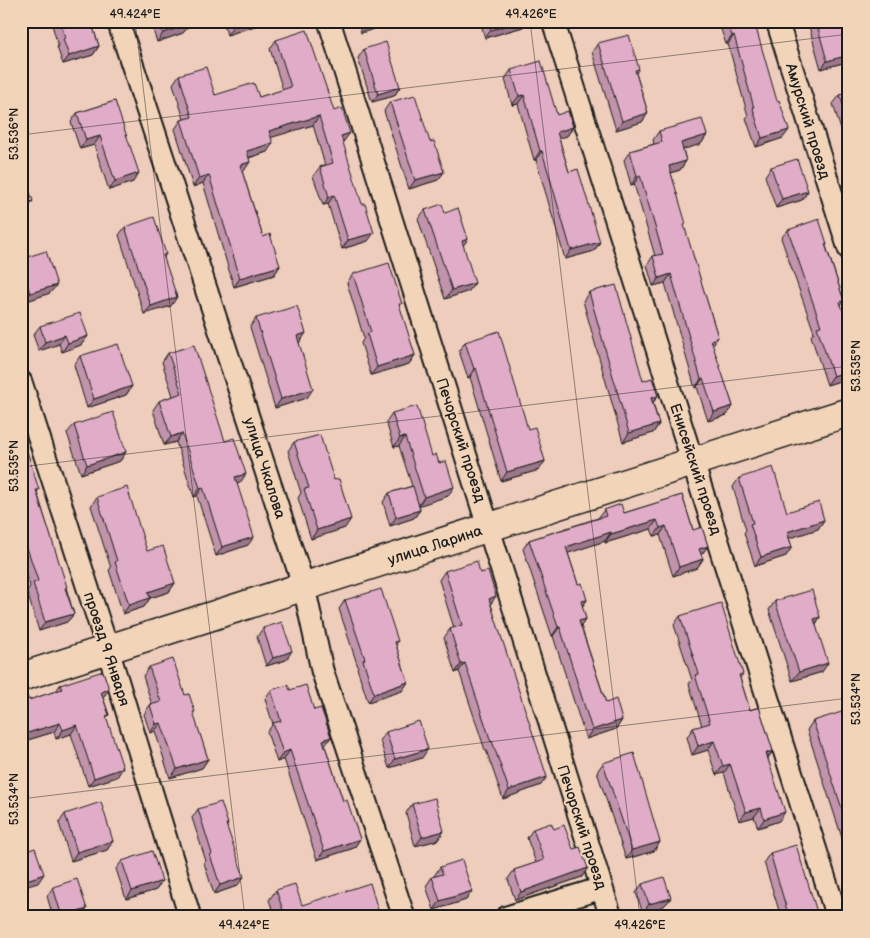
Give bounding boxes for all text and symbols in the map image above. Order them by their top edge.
text: 49.424°E [109,7,161,22]
text: 49.426°E [505,7,557,22]
street label: Амурский проезд [781,60,834,181]
text: 53.536°N [7,108,22,160]
text: 53.535°N [849,340,864,392]
street label: Печорский проезд [431,376,490,505]
street label: Енисейский проезд [665,401,726,537]
street label: улица Чкалова [239,415,290,521]
text: 53.535°N [7,440,22,492]
street label: улица Ларина [386,521,485,570]
street label: проезд 9 Января [79,590,134,709]
text: 53.534°N [849,673,864,725]
street label: Печорский проезд [552,763,611,892]
text: 53.534°N [7,773,22,825]
text: 49.424°E [218,918,270,933]
text: 49.426°E [614,918,666,933]

